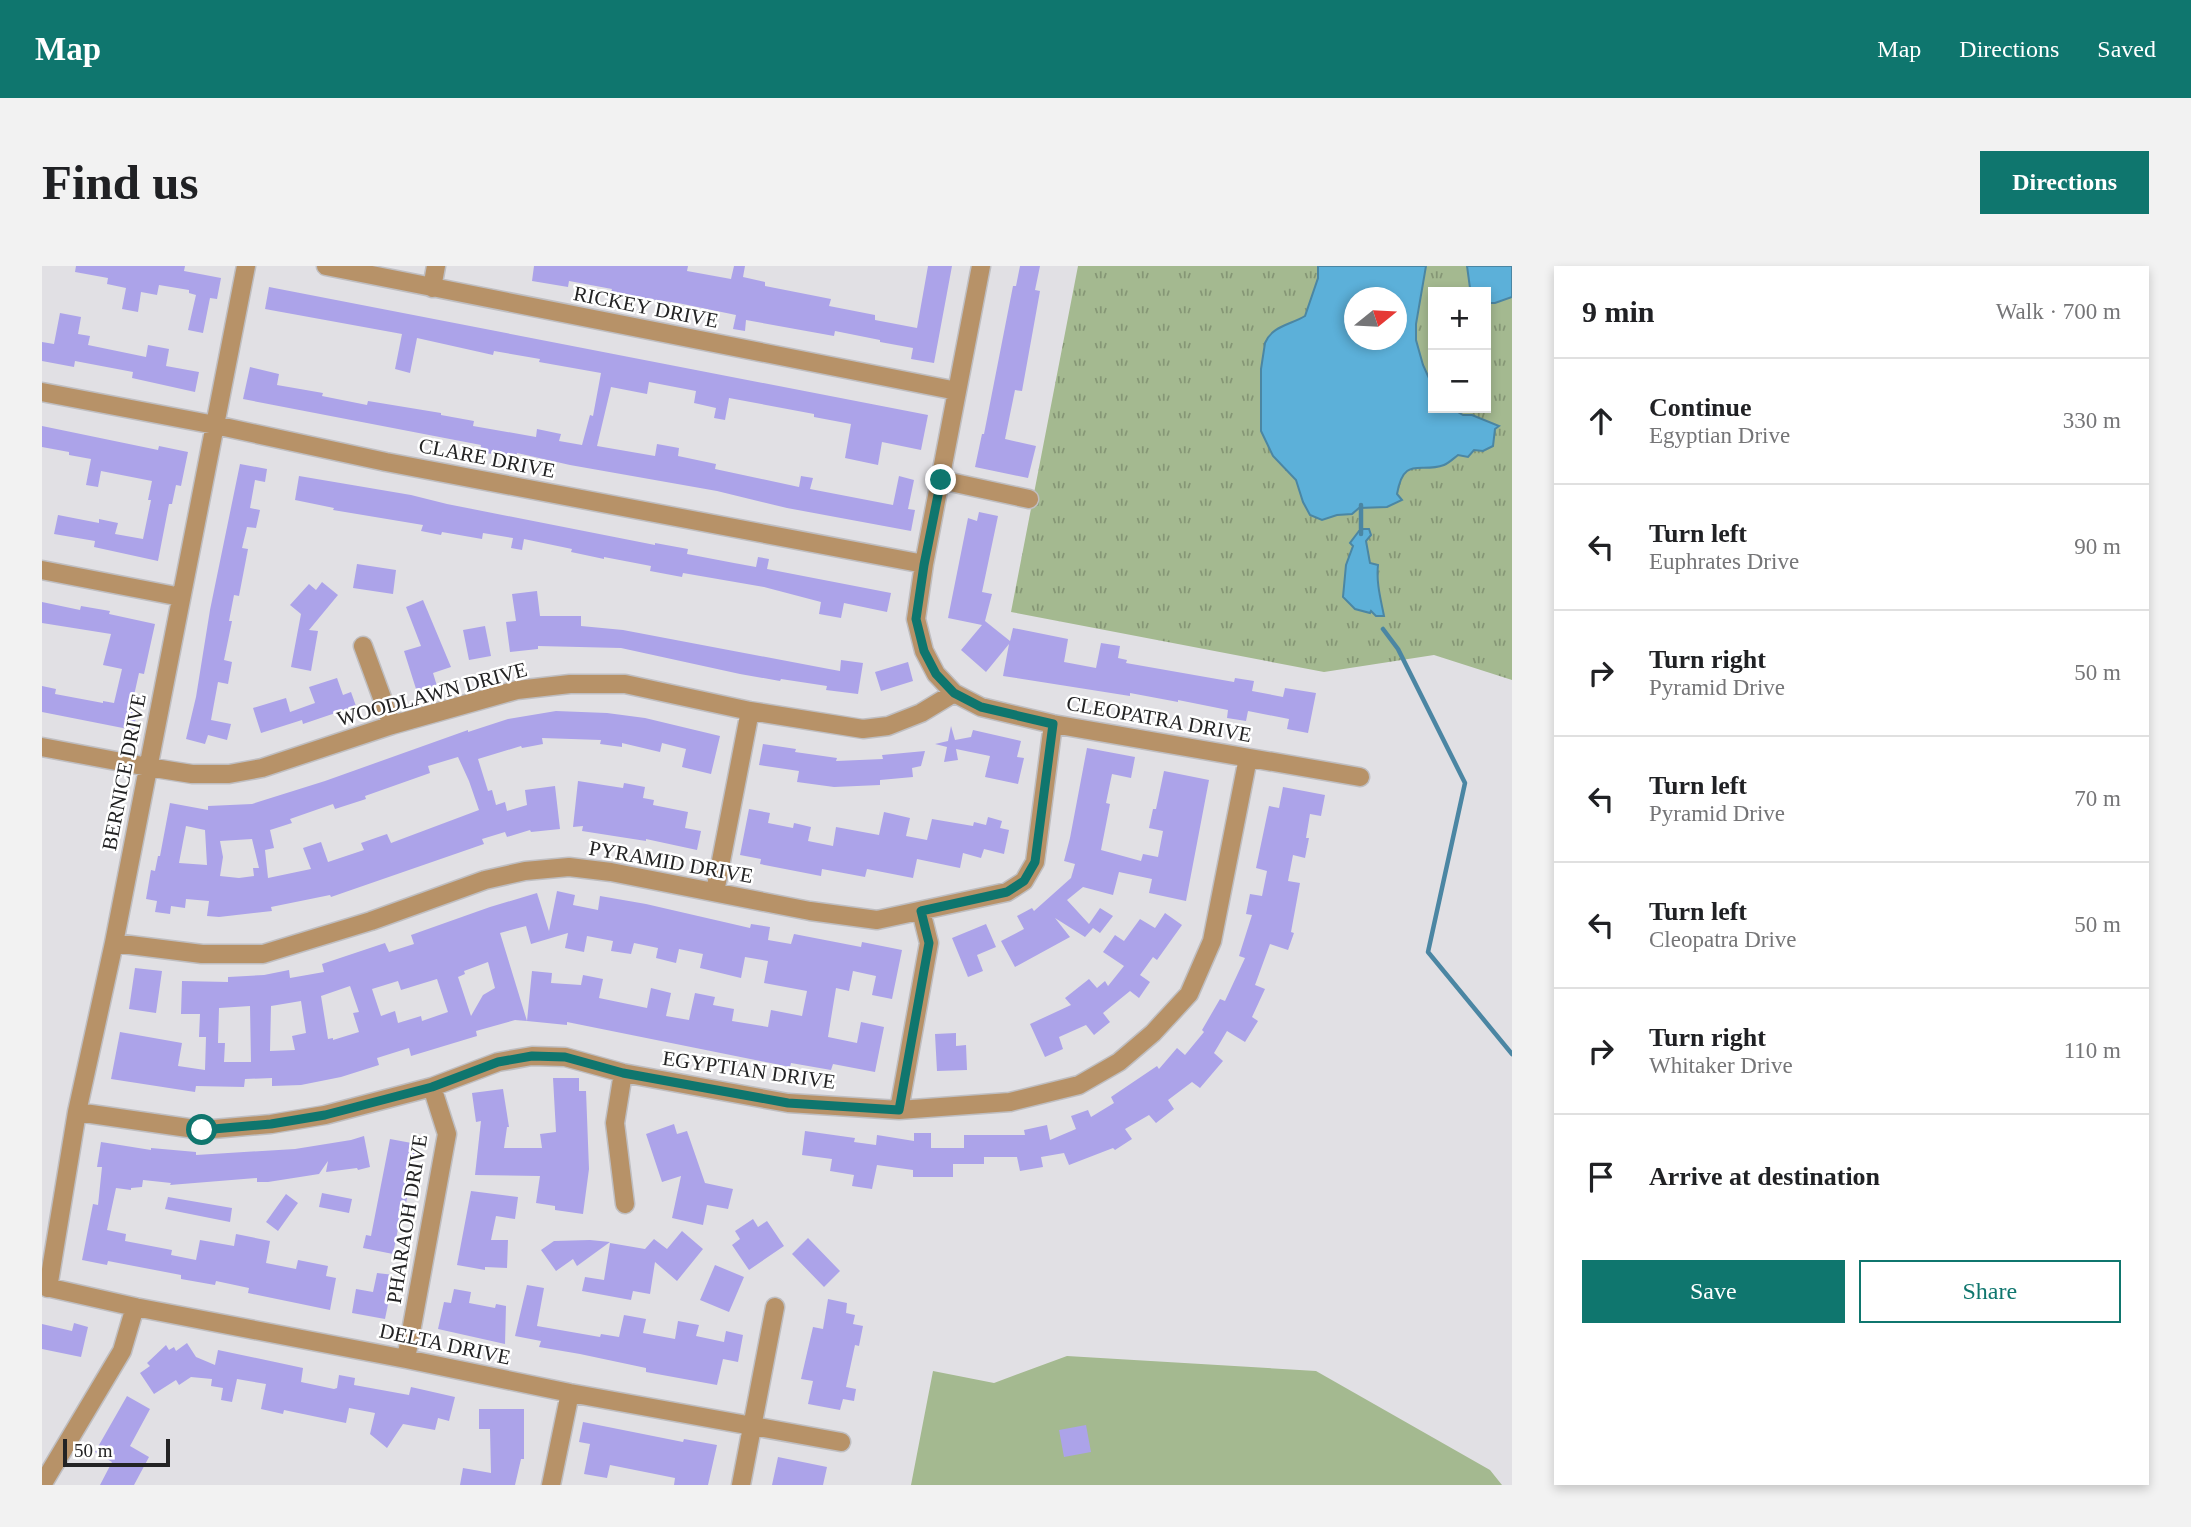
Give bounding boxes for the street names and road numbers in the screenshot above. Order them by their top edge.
street label: RICKEY DRIVE [572,281,720,333]
street label: CLARE DRIVE [417,433,557,483]
street label: WOODLAWN DRIVE [334,657,530,731]
street label: CLEOPATRA DRIVE [1065,691,1253,747]
street label: BERNICE DRIVE [97,692,151,852]
street label: PYRAMID DRIVE [587,836,755,888]
street label: EGYPTIAN DRIVE [661,1046,837,1094]
street label: PHARAOH DRIVE [382,1133,432,1305]
street label: DELTA DRIVE [377,1318,513,1370]

